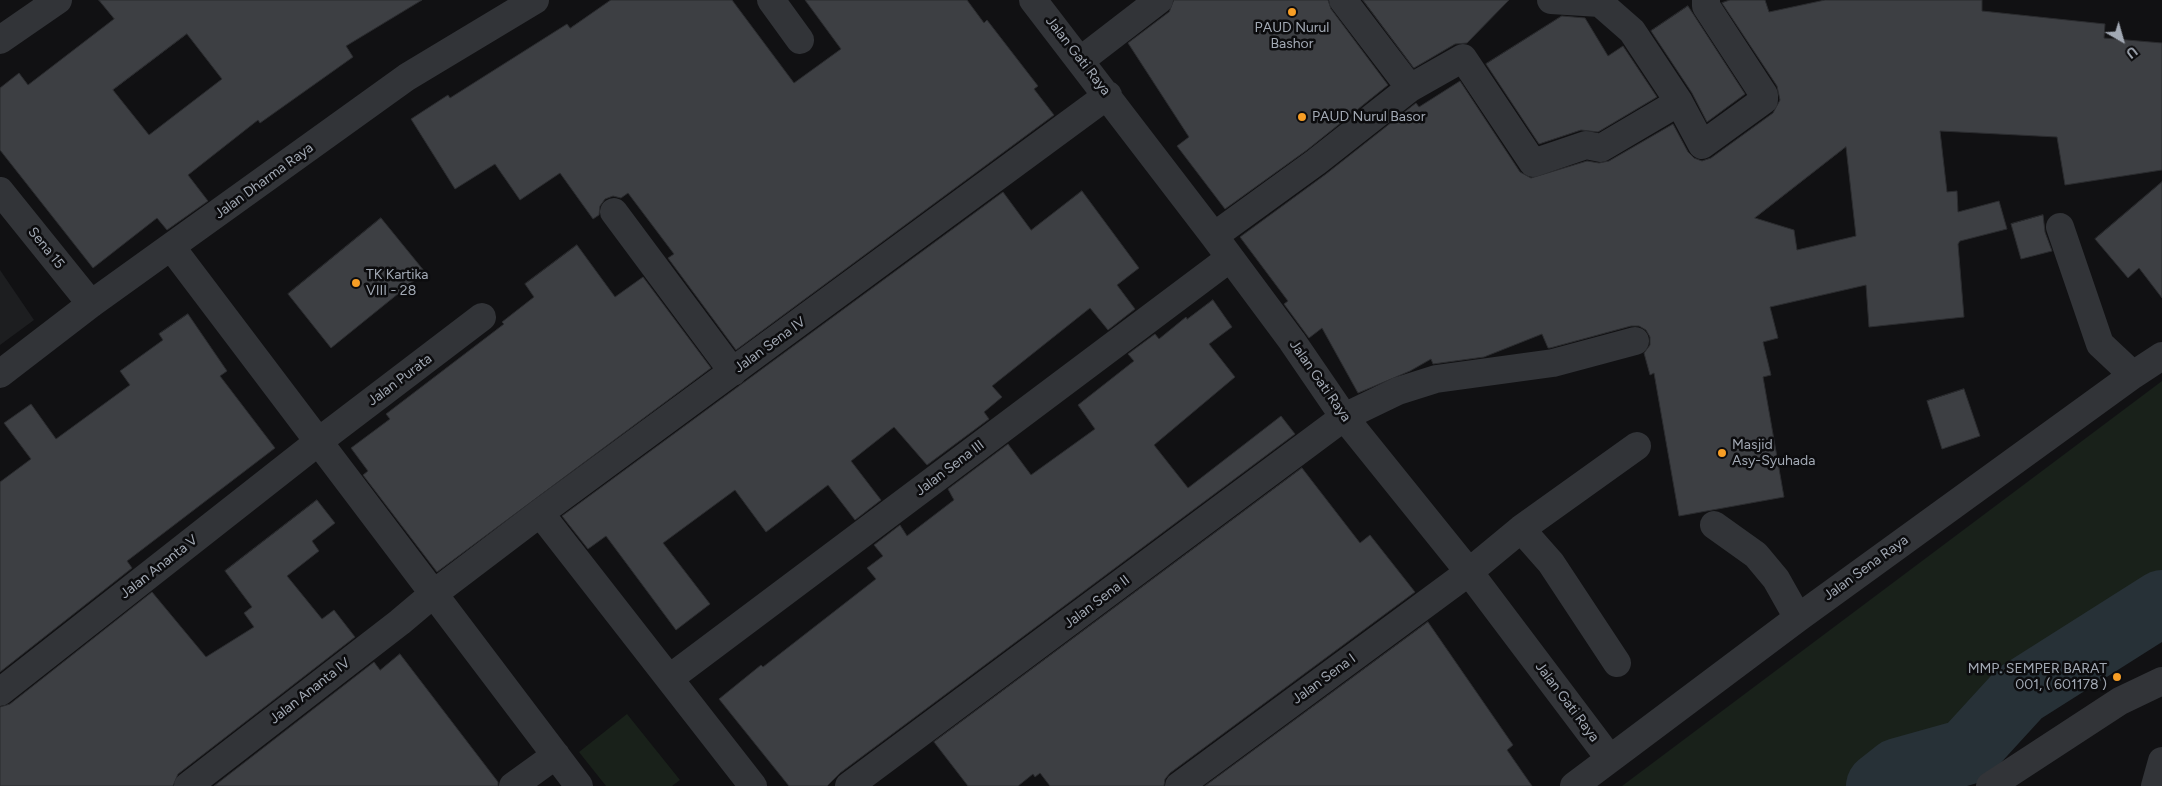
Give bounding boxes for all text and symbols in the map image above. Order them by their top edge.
marker: PAUD Nurul Bashor [1286,6,1298,18]
street label: Jalan Gati Raya [1042,13,1114,99]
north arrow [2097,15,2147,65]
place label: PAUD Nurul Bashor [1255,20,1329,52]
text: U [2122,42,2141,62]
place label: PAUD Nurul Basor [1312,109,1425,125]
marker: PAUD Nurul Basor [1296,111,1308,123]
street label: Jalan Dharma Raya [211,140,317,222]
street label: Sena 15 [24,224,68,272]
place label: TK Kartika VIII - 28 [366,267,428,300]
marker: TK Kartika VIII - 28 [350,277,362,289]
street label: Jalan Sena IV [731,314,809,376]
street label: Jalan Gati Raya [1286,337,1354,425]
street label: Jalan Purata [365,350,435,410]
street label: Jalan Sena III [912,437,988,499]
place label: Masjid Asy-Syuhada [1732,437,1815,470]
marker: Masjid Asy-Syuhada [1716,447,1728,459]
street label: Jalan Ananta V [117,532,201,602]
street label: Jalan Sena Raya [1820,532,1912,604]
street label: Jalan Sena II [1061,572,1133,632]
street label: Jalan Sena I [1289,650,1359,708]
street label: Jalan Ananta IV [266,654,354,728]
street label: Jalan Gati Raya [1531,659,1603,745]
place label: MMP. SEMPER BARAT 001, ( 601178 ) [1968,661,2107,694]
marker: MMP. SEMPER BARAT 001, ( 601178 ) [2111,671,2123,683]

